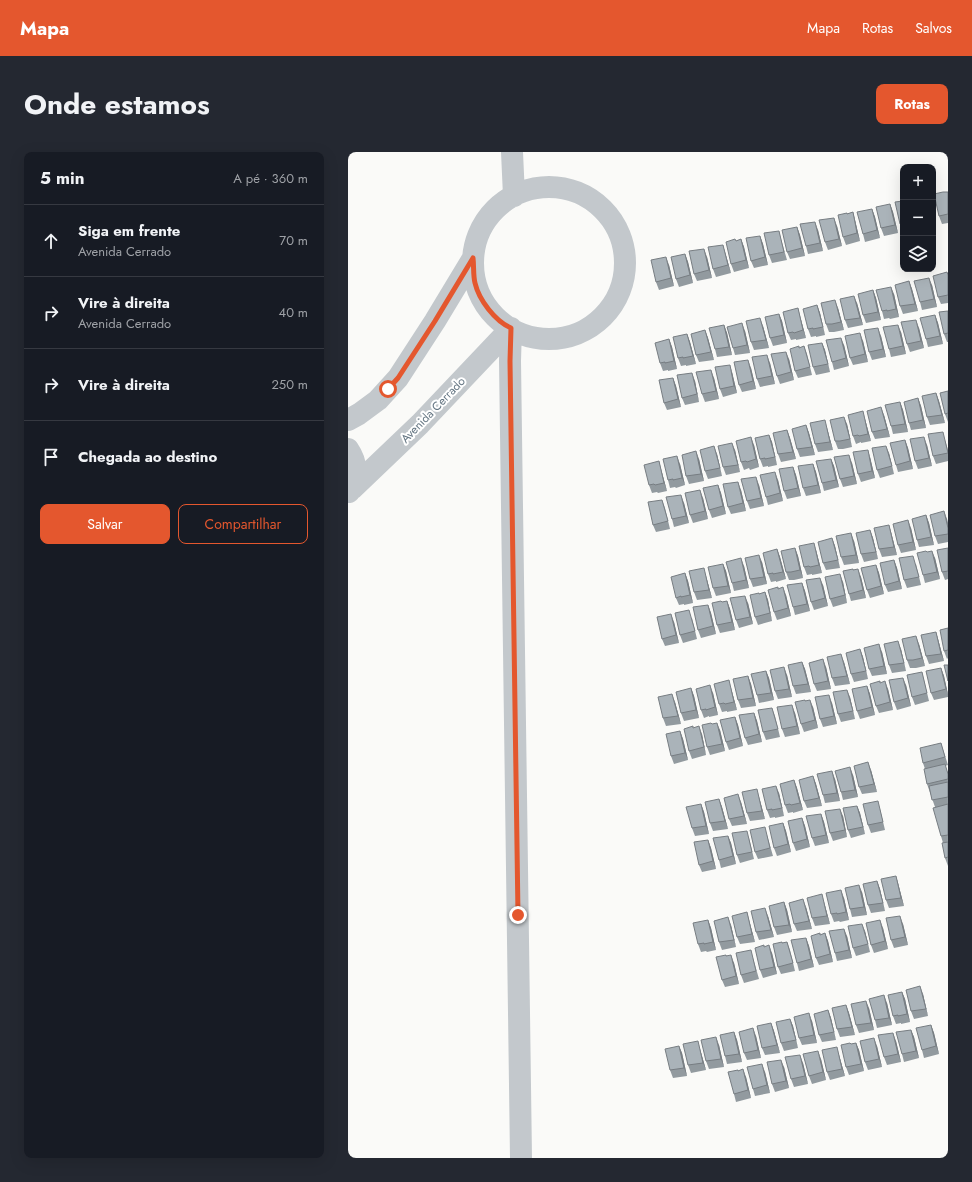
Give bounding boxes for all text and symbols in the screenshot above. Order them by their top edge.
text: Mapa [20,15,69,42]
text: Mapa [807,18,840,38]
text: Rotas [862,18,893,38]
text: Salvos [915,18,952,38]
text: Onde estamos [24,84,210,125]
button: Rotas [876,84,948,124]
map controls [900,164,936,272]
button: + [900,164,936,200]
text: 5 min [40,166,84,190]
text: A pé · 360 m [233,169,308,188]
button: − [900,200,936,236]
text: Siga em frente [78,220,180,242]
icon: ahead [40,230,62,252]
text: 70 m [279,231,308,250]
button: layers [900,236,936,272]
text: Avenida Cerrado [78,242,171,261]
text: Vire à direita [78,292,170,314]
icon: right [40,302,62,324]
text: 40 m [279,303,308,322]
text: Avenida Cerrado [78,314,171,333]
street label: Avenida Cerrado [397,372,470,447]
icon: right [40,374,62,396]
text: Vire à direita [78,374,170,396]
text: 250 m [271,375,308,394]
route start [379,380,397,398]
icon: arrive [40,446,62,468]
text: Chegada ao destino [78,446,217,468]
button: Salvar [40,504,170,544]
button: Compartilhar [178,504,308,544]
route end [509,906,527,924]

